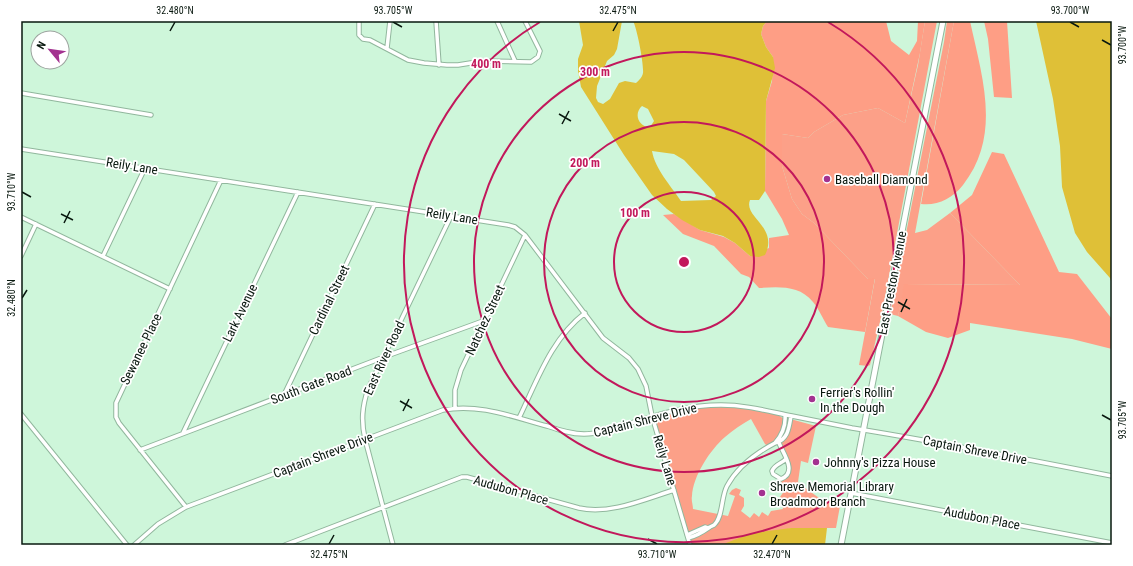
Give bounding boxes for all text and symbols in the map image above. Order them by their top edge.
text: 32.480°N [156,5,194,16]
text: 93.705°W [374,5,413,16]
text: 32.475°N [599,5,637,16]
text: 93.700°W [1051,5,1090,16]
text: 93.700°W [1117,25,1128,64]
north arrow [30,30,70,70]
text: N [34,39,49,51]
text: 400 m [471,57,501,71]
text: 300 m [580,65,610,79]
street label: Reily Lane [105,155,159,177]
text: 200 m [570,156,600,170]
text: 93.710°W [6,172,17,211]
place label: Baseball Diamond [835,172,928,187]
marker: Baseball Diamond [822,174,832,184]
street label: Reily Lane [425,205,479,227]
text: 100 m [620,206,650,220]
street label: East Preston Avenue [875,230,909,336]
centre of rings [677,255,691,269]
street label: Cardinal Street [306,263,352,337]
text: 32.480°N [6,279,17,317]
street label: Lark Avenue [220,282,260,344]
street label: Natchez Street [462,282,508,357]
street label: Sewanee Place [117,311,165,387]
street label: East River Road [360,319,408,397]
street label: South Gate Road [268,363,354,407]
place label: Ferrier's Rollin' In the Dough [820,385,894,415]
marker: Ferrier's Rollin' In the Dough [807,394,817,404]
street label: Captain Shreve Drive [592,400,698,440]
text: 93.705°W [1117,400,1128,439]
street label: Captain Shreve Drive [271,429,375,481]
street label: Reily Lane [650,433,680,487]
street label: Captain Shreve Drive [922,433,1028,467]
place label: Johnny's Pizza House [824,455,936,470]
marker: Johnny's Pizza House [811,457,821,467]
street label: Audubon Place [472,472,550,508]
place label: Shreve Memorial Library Broadmoor Branch [770,479,894,509]
marker: Shreve Memorial Library Broadmoor Branch [757,488,767,498]
street label: Audubon Place [943,503,1021,533]
text: 32.475°N [310,549,348,560]
text: 93.710°W [638,549,677,560]
text: 32.470°N [753,549,791,560]

